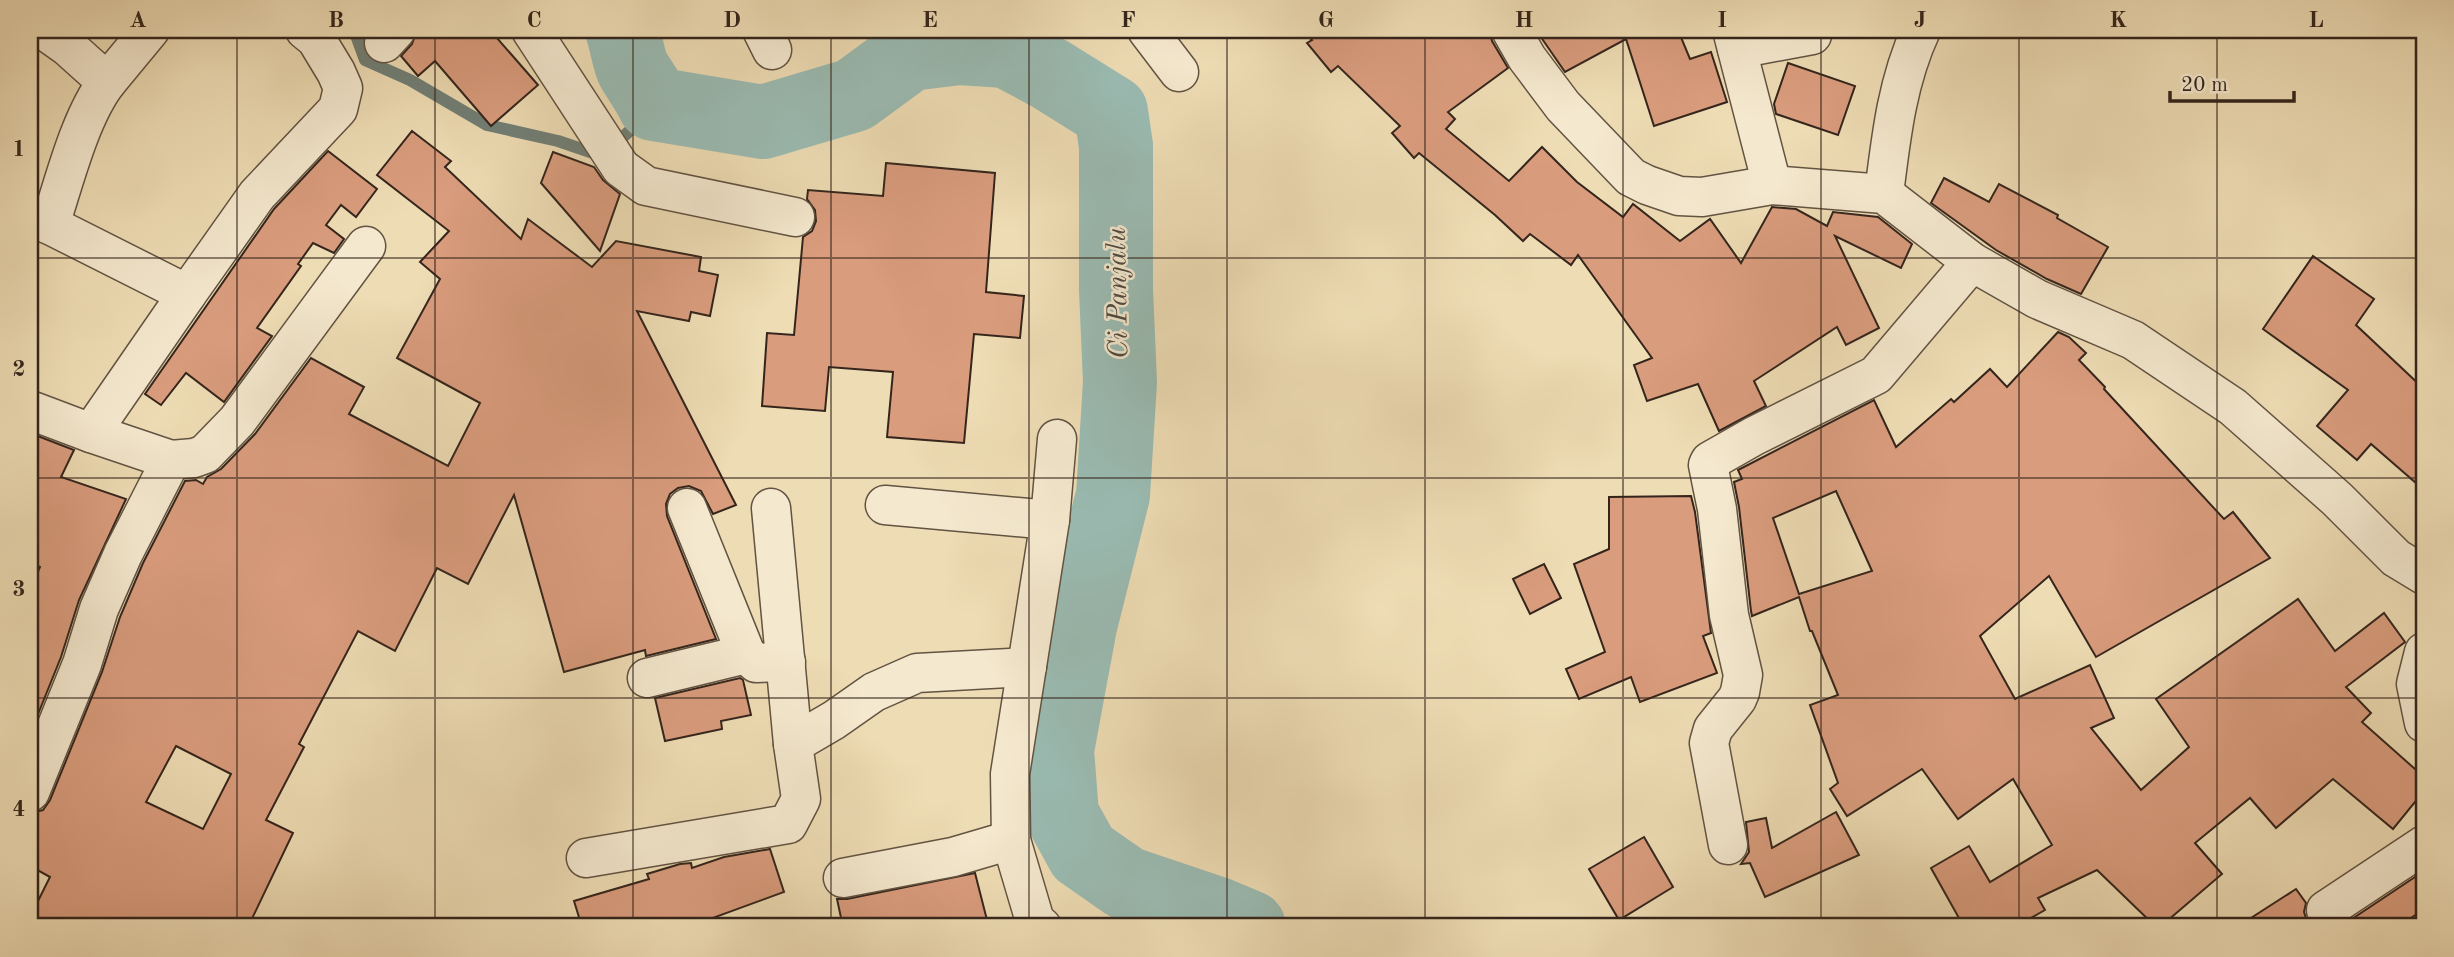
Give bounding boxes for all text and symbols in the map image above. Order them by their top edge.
text: A [129,9,147,32]
text: B [328,9,344,32]
text: C [526,9,542,32]
text: D [723,9,741,32]
text: E [922,9,938,32]
text: F [1120,9,1136,32]
text: G [1318,9,1334,32]
text: H [1515,9,1533,32]
text: I [1717,9,1727,32]
text: J [1914,9,1926,32]
text: K [2109,9,2127,32]
text: L [2308,9,2324,32]
scale bar [2170,60,2295,104]
text: 20 m [2181,75,2228,96]
text: 1 [12,138,26,161]
water label: Ci Panjalu [1104,227,1134,359]
text: 2 [12,358,26,381]
text: 3 [12,578,26,601]
text: 4 [12,798,26,821]

